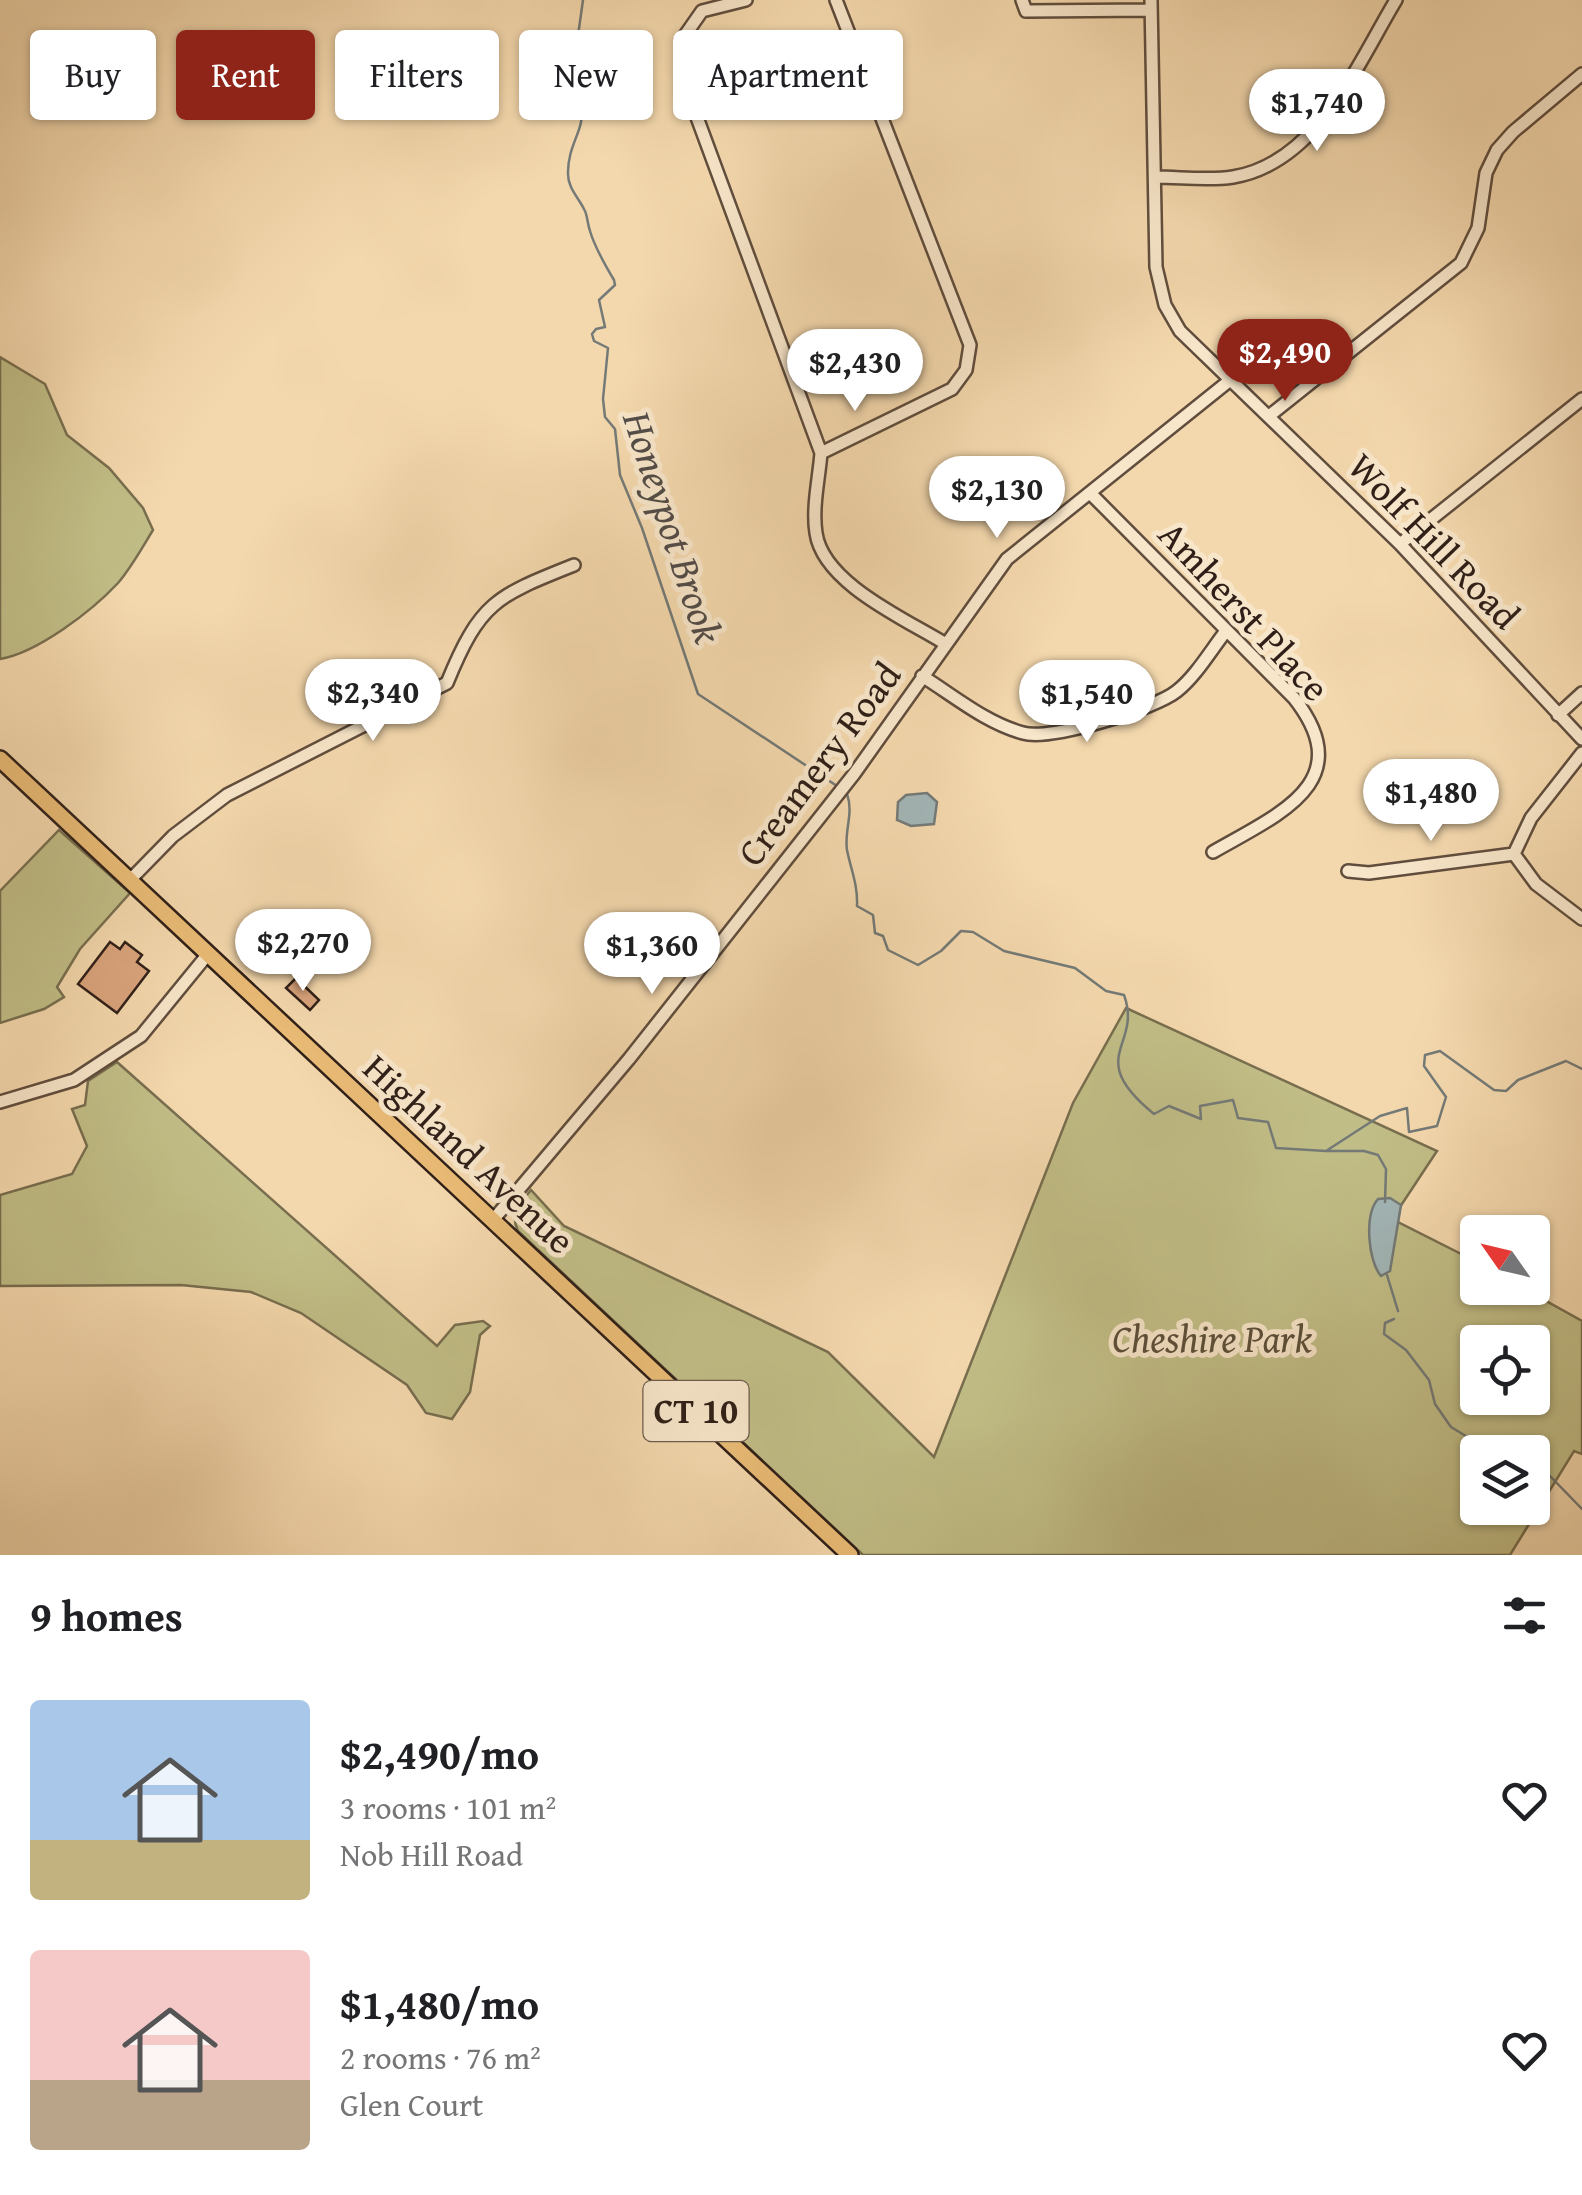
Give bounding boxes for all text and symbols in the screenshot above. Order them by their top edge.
chip: Buy [30,30,156,120]
chip: Rent [176,30,315,120]
chip: Filters [335,30,499,120]
chip: New [519,30,653,120]
chip: Apartment [673,30,903,120]
pin: $1,740 [1236,69,1398,154]
text: $1,740 [1271,78,1363,125]
pin: $2,490 [1204,319,1366,404]
text: $2,490 [1239,328,1331,375]
pin: $2,430 [774,329,936,414]
text: $2,430 [809,338,901,385]
water label: Honeypot Brook [608,402,739,651]
street label: Wolf Hill Road [1336,439,1534,642]
pin: $2,130 [916,456,1078,541]
text: $2,130 [951,465,1043,512]
street label: Amherst Place [1146,507,1343,713]
street label: Creamery Road [723,649,914,877]
pin: $2,340 [292,659,454,744]
pin: $1,540 [1006,660,1168,745]
text: $2,340 [327,668,419,715]
text: $1,540 [1041,669,1133,716]
pin: $1,480 [1350,759,1512,844]
text: $1,480 [1385,768,1477,815]
pin: $2,270 [222,909,384,994]
pin: $1,360 [571,912,733,997]
text: $2,270 [257,918,349,965]
text: $1,360 [606,921,698,968]
street label: Highland Avenue [351,1040,588,1266]
north arrow [1460,1215,1550,1305]
map controls [1460,1215,1550,1525]
park label: Cheshire Park [1112,1310,1312,1366]
button: locate [1460,1325,1550,1415]
road number: CT 10 [644,1381,748,1441]
button: layers [1460,1435,1550,1525]
text: 9 homes [30,1585,183,1646]
icon: filters [1497,1588,1552,1643]
text: $2,490/mo [340,1723,539,1784]
icon: home [110,1740,230,1860]
icon: heart [1497,1773,1552,1828]
text: 3 rooms · 101 m² [340,1784,556,1831]
text: Nob Hill Road [340,1831,523,1878]
text: $1,480/mo [340,1973,539,2034]
icon: home [110,1990,230,2110]
icon: heart [1497,2023,1552,2078]
text: 2 rooms · 76 m² [340,2034,541,2081]
text: Glen Court [340,2081,483,2128]

